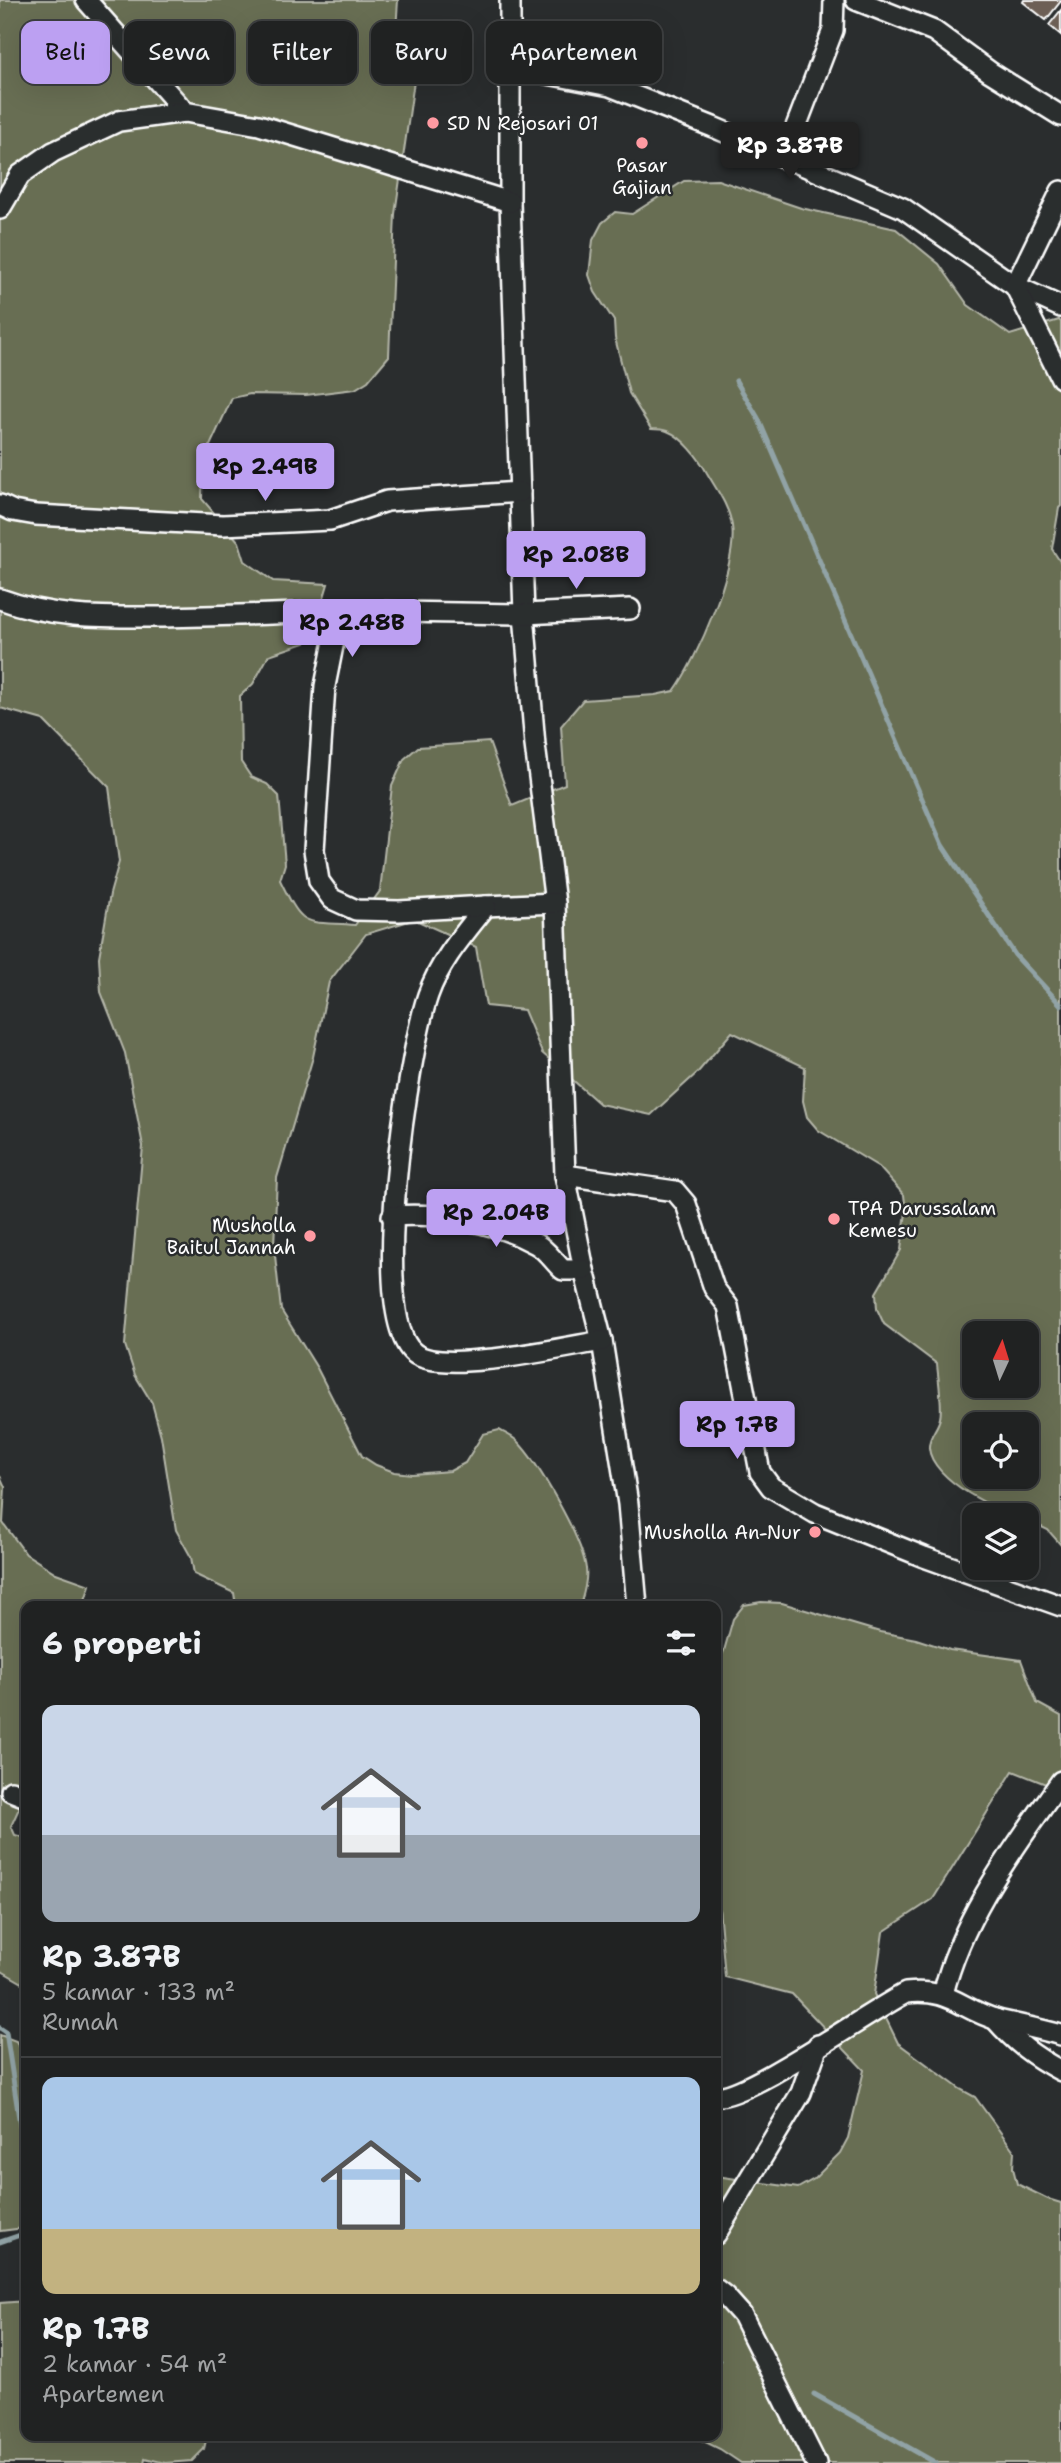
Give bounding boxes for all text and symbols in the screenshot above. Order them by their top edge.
chip: Beli [21,21,110,84]
chip: Sewa [124,21,234,84]
chip: Filter [248,21,357,84]
chip: Baru [371,21,472,84]
chip: Apartemen [486,21,662,84]
place label: SD N Rejosari 01 [447,111,598,136]
marker: SD N Rejosari 01 [425,115,441,131]
pin: Rp 3.87B [718,122,862,182]
text: Rp 3.87B [737,130,843,160]
marker: Pasar Gajian [634,135,650,151]
place label: Pasar Gajian [612,153,672,200]
pin: Rp 2.49B [193,444,337,503]
text: Rp 2.49B [212,451,318,481]
pin: Rp 2.08B [504,532,648,591]
text: Rp 2.08B [523,539,629,569]
pin: Rp 2.48B [280,600,424,659]
text: Rp 2.48B [299,607,405,637]
pin: Rp 2.04B [424,1190,568,1249]
place label: TPA Darussalam Kemesu [848,1196,996,1243]
text: Rp 2.04B [443,1197,550,1227]
marker: TPA Darussalam Kemesu [826,1211,842,1227]
place label: Musholla Baitul Jannah [167,1213,296,1260]
marker: Musholla Baitul Jannah [302,1228,318,1244]
north arrow [962,1321,1040,1398]
map controls [962,1321,1039,1580]
pin: Rp 1.7B [672,1402,802,1461]
text: Rp 1.7B [696,1409,778,1439]
button: locate [962,1412,1039,1489]
button: layers [962,1503,1039,1580]
place label: Musholla An-Nur [644,1520,801,1545]
marker: Musholla An-Nur [807,1524,823,1540]
text: 6 properti [42,1623,202,1664]
icon: filters [662,1624,700,1662]
icon: home [308,1750,434,1876]
text: Rp 3.87B [42,1936,181,1977]
text: 5 kamar · 133 m² [42,1977,235,2007]
text: Rumah [42,2007,119,2037]
icon: home [308,2122,434,2248]
text: Rp 1.7B [42,2308,150,2349]
text: 2 kamar · 54 m² [42,2349,227,2379]
text: Apartemen [42,2379,165,2409]

